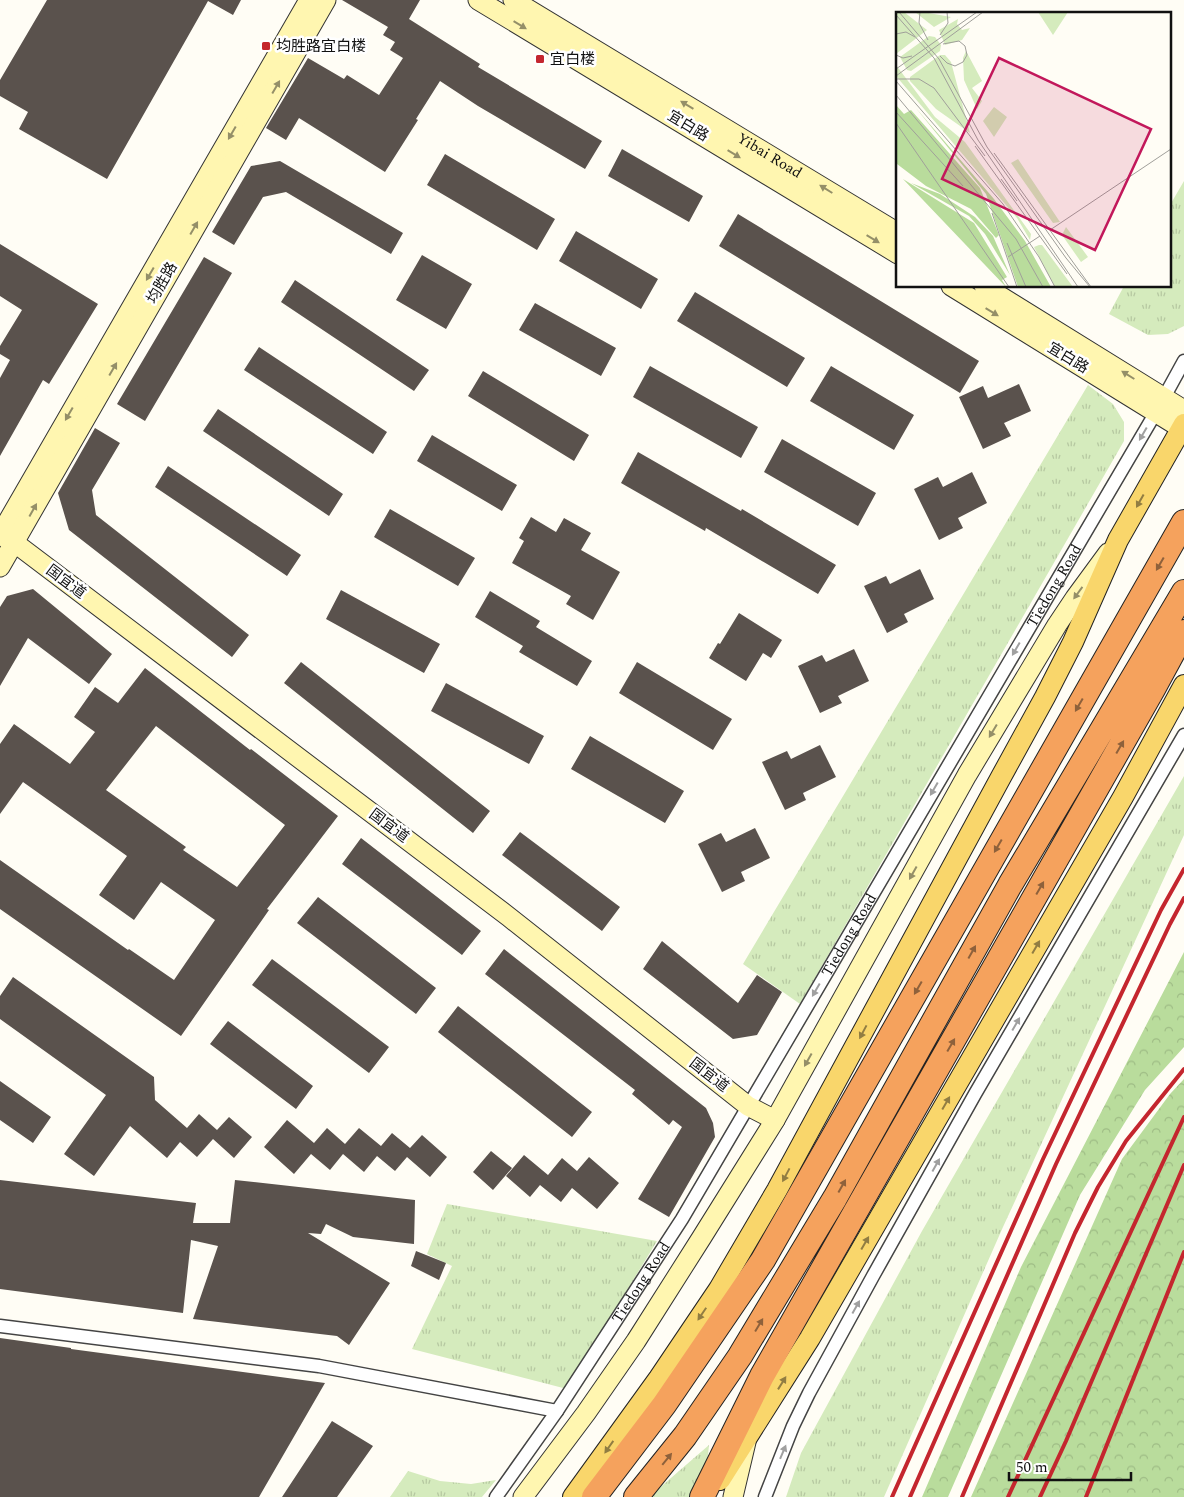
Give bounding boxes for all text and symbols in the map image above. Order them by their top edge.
inset map [896,12,1172,288]
one-way arrow [514,21,527,30]
place label: 均胜路宜白楼 [276,35,366,58]
marker: 均胜路宜白楼 [260,40,272,52]
place label: 宜白楼 [550,48,595,71]
marker: 宜白楼 [534,53,546,65]
one-way arrow [271,81,280,94]
one-way arrow [681,100,694,109]
street label: 宜白路 [663,105,713,147]
one-way arrow [228,126,236,141]
street label: Yibai Road [733,127,807,184]
one-way arrow [728,149,741,158]
one-way arrow [820,185,833,194]
one-way arrow [190,221,199,234]
one-way arrow [866,234,880,243]
street label: 均胜路 [141,258,183,308]
one-way arrow [146,267,155,280]
one-way arrow [986,307,999,316]
street label: 宜白路 [1043,337,1093,379]
one-way arrow [109,362,118,375]
one-way arrow [1121,370,1134,379]
one-way arrow [64,408,73,421]
one-way arrow [1139,426,1147,441]
one-way arrow [1136,495,1145,508]
one-way arrow [29,503,38,517]
street label: Tiedong Road [1020,540,1087,632]
one-way arrow [1155,557,1164,571]
street label: 国宜道 [41,559,91,605]
one-way arrow [1073,586,1083,600]
one-way arrow [1012,643,1021,656]
one-way arrow [1075,698,1083,713]
one-way arrow [989,725,998,738]
one-way arrow [1116,740,1125,753]
one-way arrow [929,783,938,796]
street label: 国宜道 [364,803,414,849]
one-way arrow [994,840,1003,853]
one-way arrow [908,866,917,879]
one-way arrow [1036,881,1045,895]
street label: Tiedong Road [815,889,882,981]
one-way arrow [1032,939,1040,954]
one-way arrow [968,945,976,960]
one-way arrow [914,981,923,994]
one-way arrow [811,983,820,996]
one-way arrow [1012,1017,1021,1031]
one-way arrow [859,1024,867,1039]
one-way arrow [947,1038,956,1051]
street label: 国宜道 [684,1052,734,1098]
one-way arrow [804,1053,812,1068]
one-way arrow [941,1096,950,1109]
one-way arrow [931,1158,940,1172]
one-way arrow [781,1168,790,1181]
one-way arrow [838,1179,846,1193]
street label: Tiedong Road [606,1237,676,1328]
one-way arrow [860,1237,869,1250]
one-way arrow [852,1300,860,1314]
one-way arrow [697,1307,707,1321]
one-way arrow [754,1319,763,1332]
one-way arrow [777,1377,786,1390]
one-way arrow [604,1441,614,1454]
one-way arrow [779,1445,787,1459]
scale bar [1009,1450,1132,1482]
one-way arrow [661,1453,672,1466]
text: 50 m [1016,1456,1048,1479]

